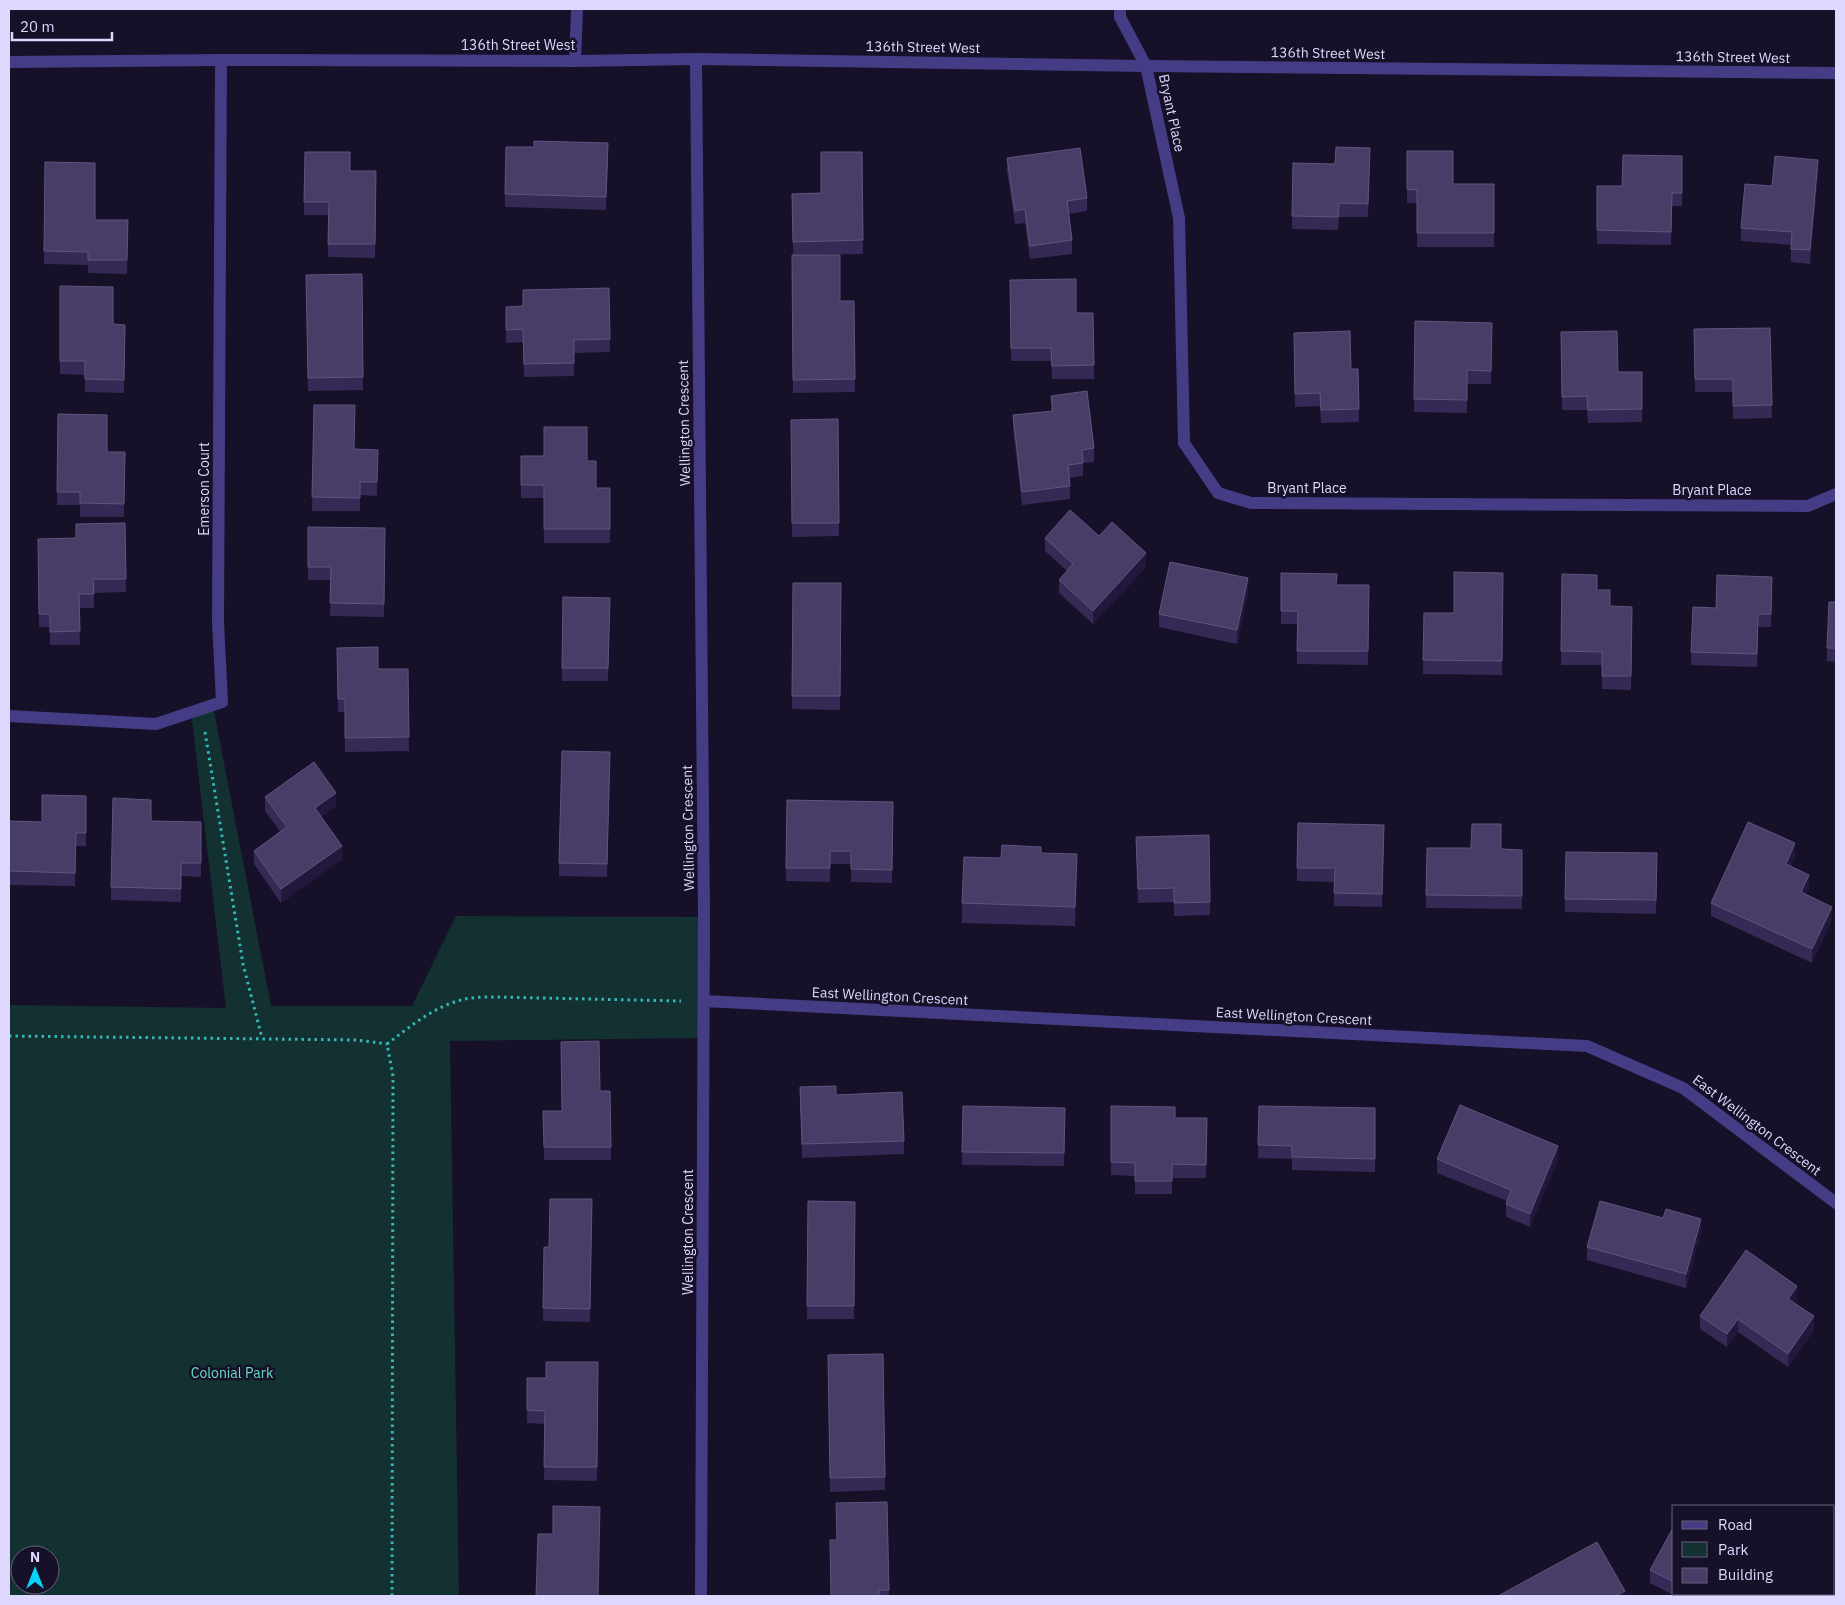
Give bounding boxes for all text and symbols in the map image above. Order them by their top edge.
scale bar [12,10,112,42]
text: 20 m [20,17,55,36]
street label: 136th Street West [461,36,575,54]
street label: 136th Street West [866,37,981,57]
street label: 136th Street West [1271,43,1386,63]
street label: 136th Street West [1676,47,1791,67]
street label: Bryant Place [1155,72,1189,154]
street label: Wellington Crescent [674,360,694,486]
street label: Emerson Court [195,442,213,536]
street label: Bryant Place [1267,479,1347,497]
street label: Bryant Place [1672,481,1752,499]
street label: Wellington Crescent [678,765,698,891]
street label: East Wellington Crescent [811,983,969,1009]
street label: East Wellington Crescent [1215,1003,1373,1029]
street label: East Wellington Crescent [1689,1071,1825,1179]
street label: Wellington Crescent [679,1169,697,1295]
park label: Colonial Park [191,1364,274,1382]
legend [1672,1505,1835,1595]
text: Road [1718,1515,1753,1534]
text: Park [1718,1540,1748,1559]
north arrow [10,1545,60,1595]
text: N [30,1548,40,1566]
text: Building [1718,1565,1773,1584]

